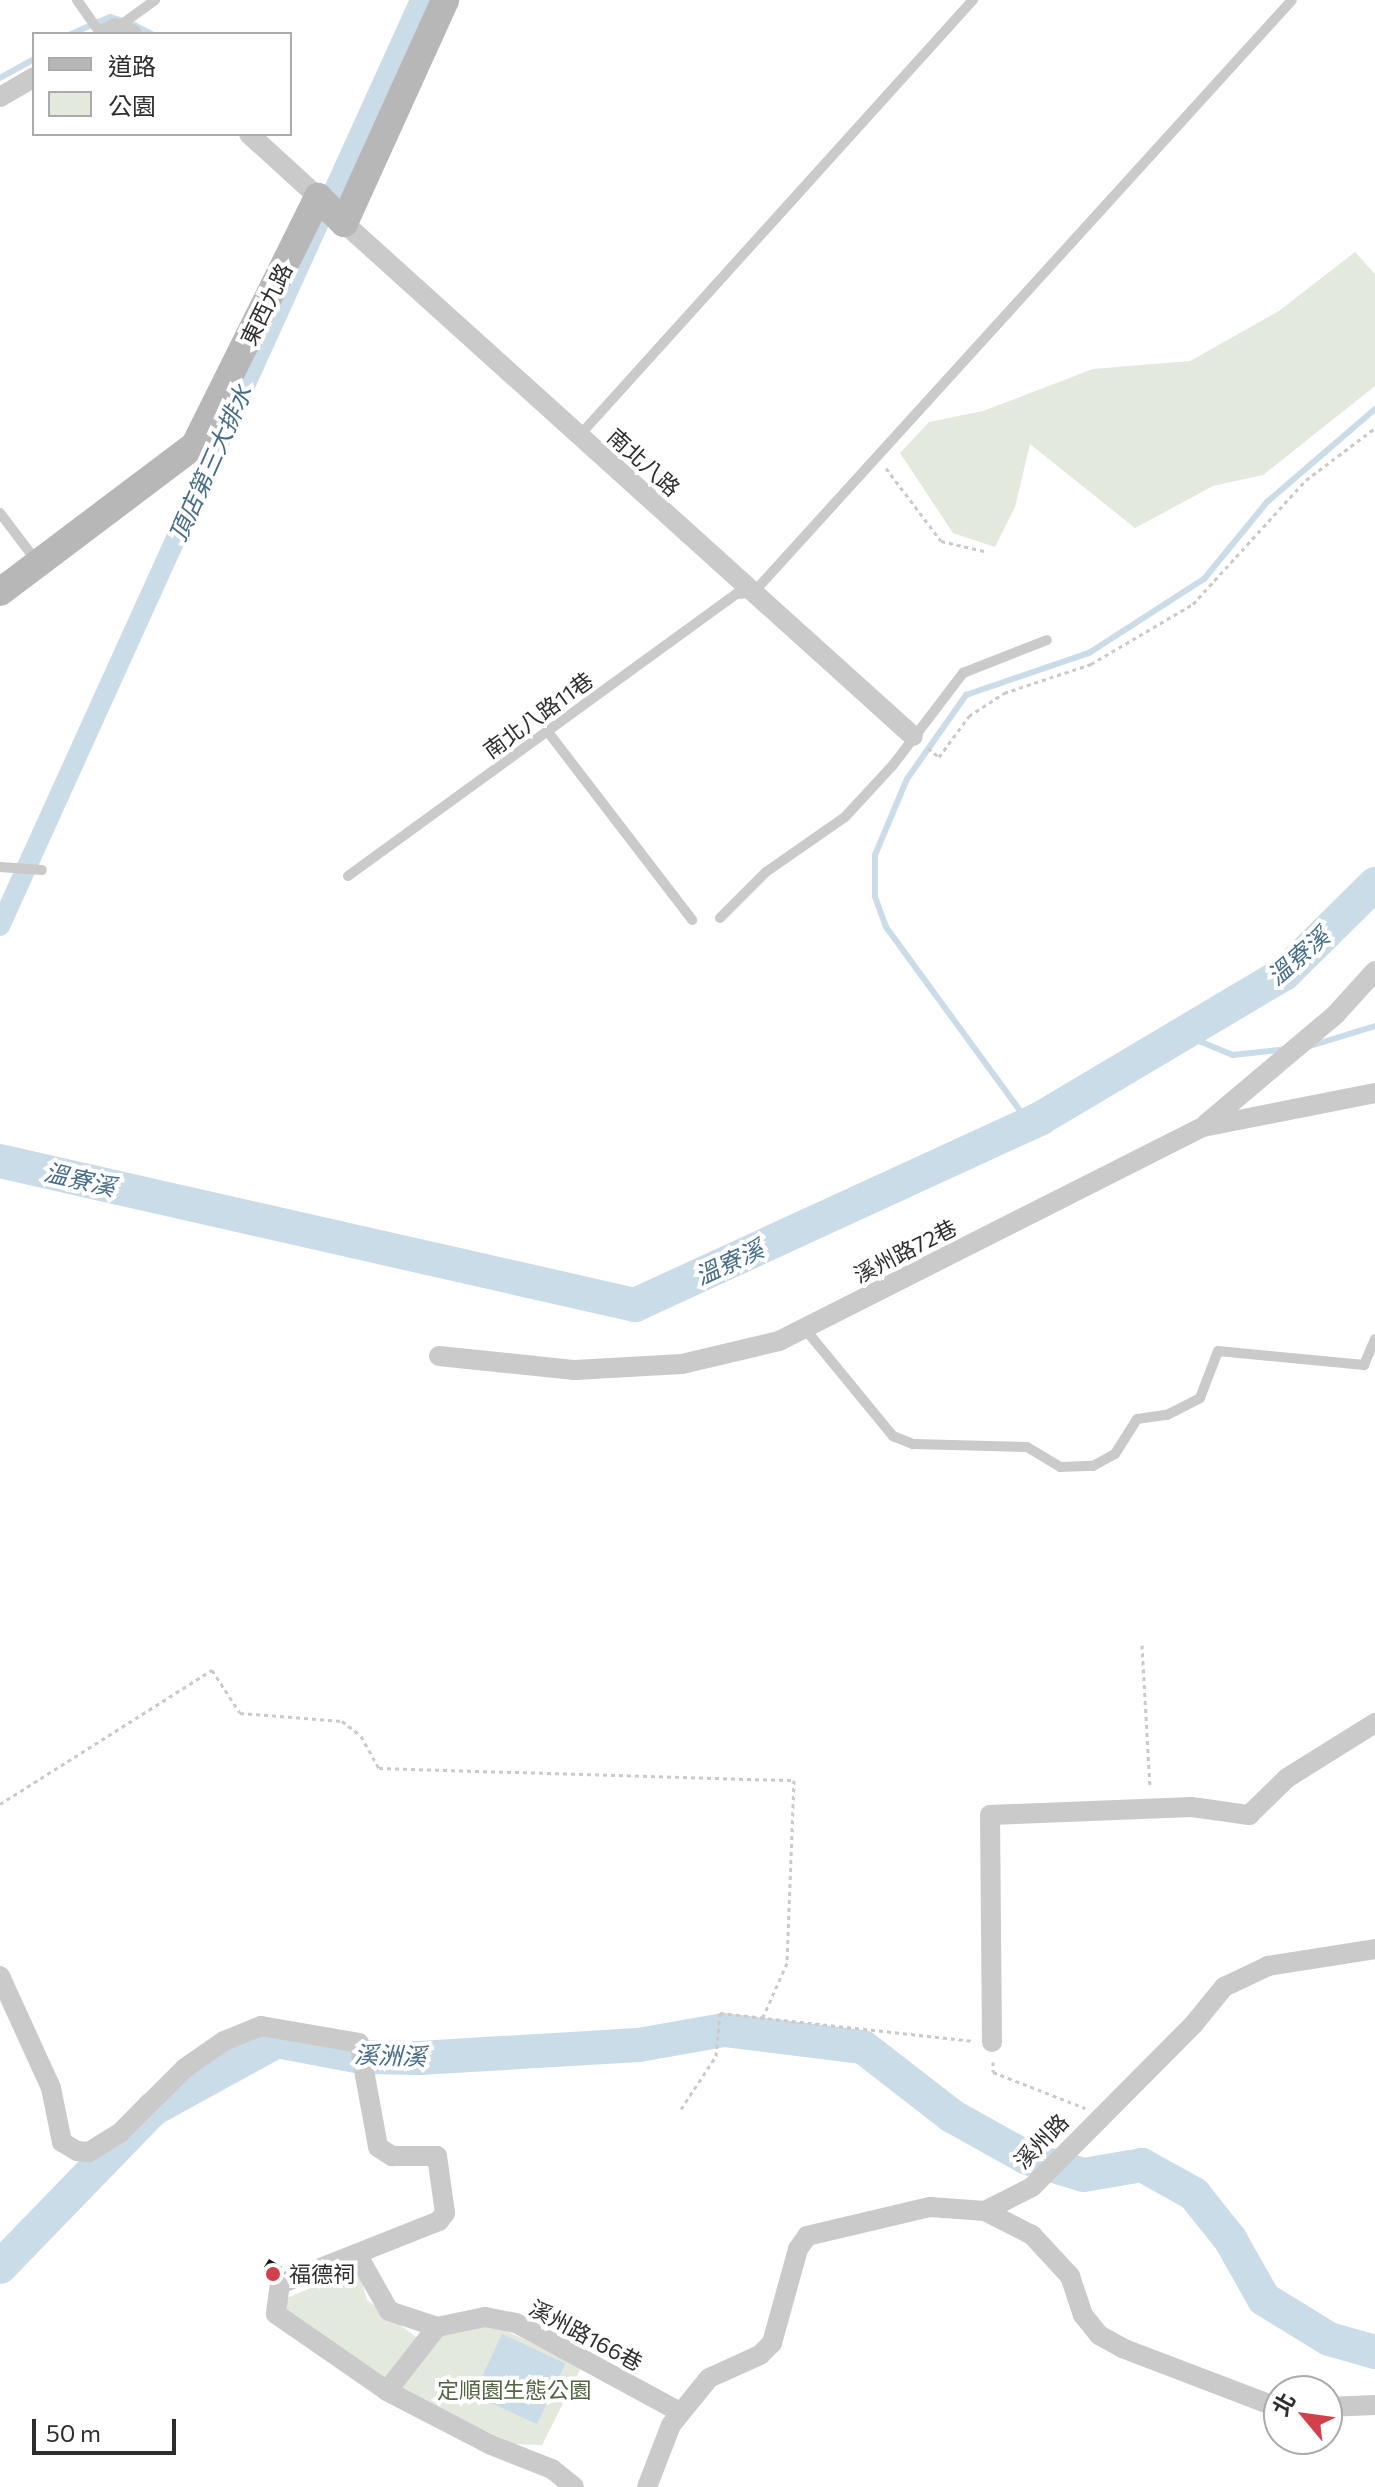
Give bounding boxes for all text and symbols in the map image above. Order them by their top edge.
legend [32,32,292,136]
text: 道路 [108,51,156,80]
text: 公園 [108,91,156,120]
street label: 東西九路 [235,259,297,349]
water label: 頂店第三大排水 [163,380,257,546]
street label: 南北八路 [602,423,686,501]
street label: 南北八路11巷 [478,666,598,764]
water label: 溫寮溪 [1261,922,1335,990]
water label: 溫寮溪 [42,1157,118,1201]
street label: 溪州路72巷 [849,1214,961,1288]
water label: 溫寮溪 [690,1234,768,1290]
water label: 溪洲溪 [354,2039,426,2071]
street label: 溪州路 [1009,2108,1073,2174]
place label: 福德祠 [289,2261,355,2287]
marker: 福德祠 [264,2265,282,2283]
street label: 溪州路166巷 [525,2294,647,2376]
north arrow [1263,2375,1343,2455]
park label: 定順園生態公園 [437,2377,591,2403]
text: 北 [1266,2388,1300,2420]
scale bar [36,2403,180,2453]
text: 50 m [46,2418,101,2447]

